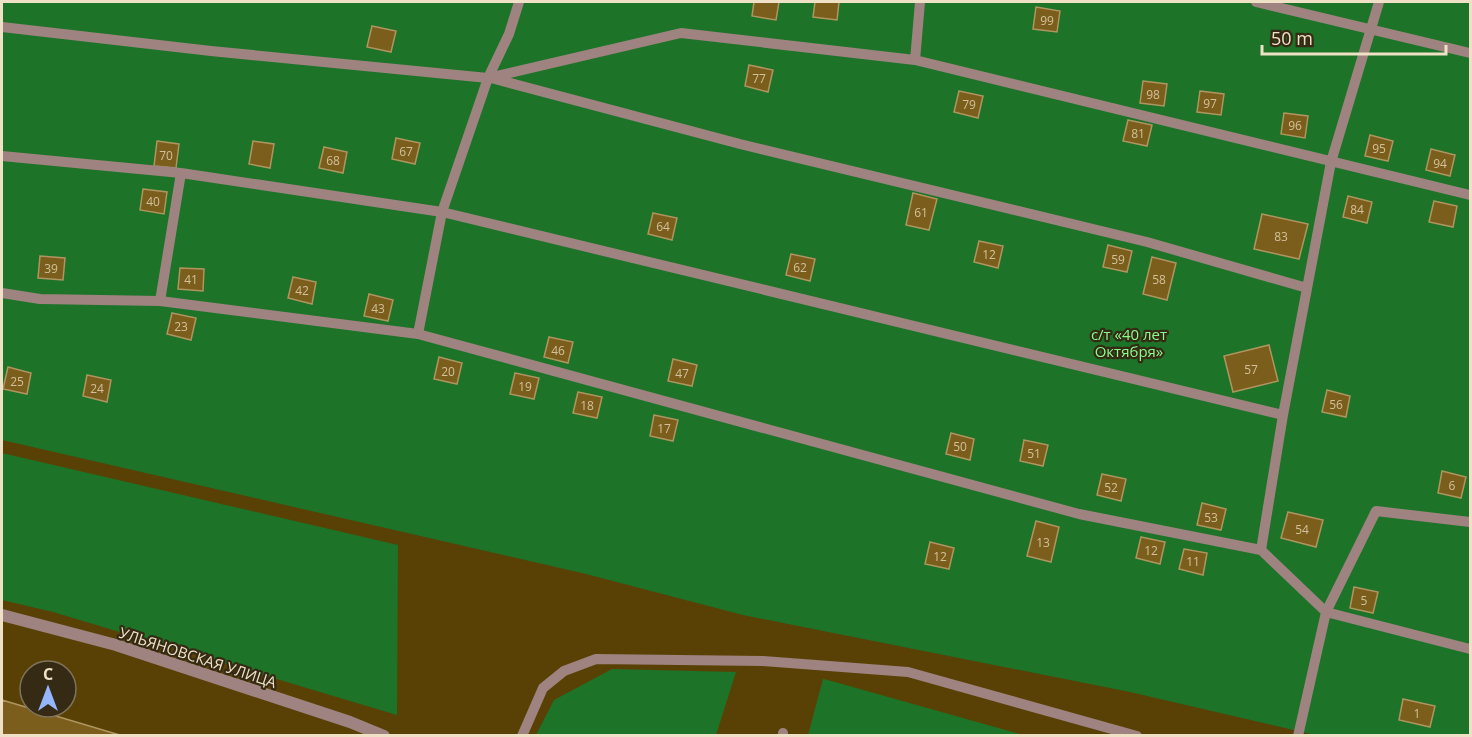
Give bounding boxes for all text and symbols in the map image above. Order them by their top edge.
house number: 99 [1040,12,1054,29]
scale bar [1262,18,1446,56]
text: 50 m [1271,26,1313,50]
house number: 77 [752,70,766,87]
house number: 98 [1146,86,1160,103]
house number: 97 [1203,95,1217,112]
house number: 79 [962,96,976,113]
house number: 96 [1288,117,1302,134]
house number: 81 [1131,125,1145,142]
house number: 95 [1372,140,1386,157]
house number: 67 [399,143,413,160]
house number: 70 [159,147,173,164]
house number: 68 [326,152,340,169]
house number: 94 [1433,155,1447,172]
house number: 40 [146,193,160,210]
house number: 84 [1350,201,1364,218]
house number: 61 [914,204,928,221]
house number: 64 [656,218,670,235]
house number: 83 [1274,228,1288,245]
house number: 12 [982,246,996,263]
house number: 59 [1111,251,1125,268]
house number: 62 [793,259,807,276]
house number: 39 [44,260,58,277]
house number: 41 [184,271,198,288]
house number: 58 [1152,271,1166,288]
house number: 42 [295,282,309,299]
house number: 43 [371,300,385,317]
house number: 23 [174,318,188,335]
park label: с/т «40 лет Октября» [1091,324,1167,361]
house number: 46 [551,342,565,359]
house number: 57 [1244,361,1258,378]
house number: 20 [441,363,455,380]
house number: 47 [675,365,689,382]
house number: 25 [10,373,24,390]
house number: 19 [518,378,532,395]
house number: 24 [90,380,104,397]
house number: 56 [1329,396,1343,413]
house number: 18 [580,397,594,414]
house number: 17 [657,420,671,437]
house number: 50 [953,438,967,455]
house number: 51 [1027,445,1041,462]
house number: 6 [1449,477,1456,494]
house number: 52 [1104,479,1118,496]
house number: 53 [1204,509,1218,526]
house number: 54 [1295,521,1309,538]
house number: 13 [1036,534,1050,551]
house number: 12 [1144,542,1158,559]
house number: 12 [933,548,947,565]
house number: 11 [1186,553,1200,570]
house number: 5 [1361,592,1368,609]
street label: УЛЬЯНОВСКАЯ УЛИЦА [117,622,280,692]
north arrow [18,659,78,719]
text: С [43,663,53,685]
house number: 1 [1414,705,1420,722]

